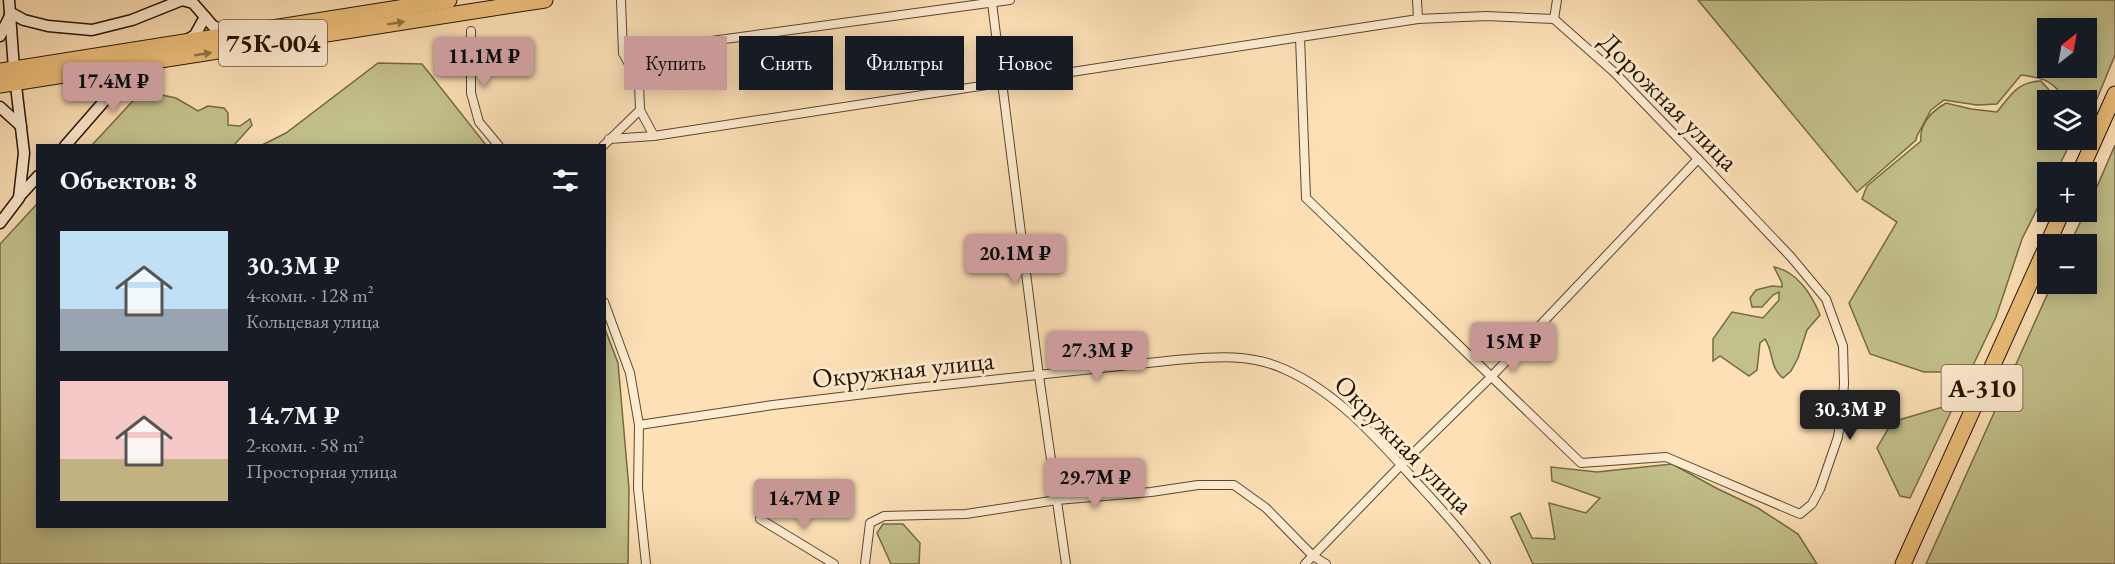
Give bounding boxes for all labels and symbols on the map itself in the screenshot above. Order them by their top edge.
north arrow [2037,18,2097,78]
one-way arrow [386,19,405,28]
road number: 75К-004 [219,20,327,66]
street label: Дорожная улица [1592,24,1746,178]
pin: 11.1M ₽ [429,37,539,88]
one-way arrow [194,49,213,58]
pin: 17.4M ₽ [58,62,168,113]
pin: 20.1M ₽ [960,234,1070,285]
pin: 15M ₽ [1471,322,1555,373]
pin: 27.3M ₽ [1042,331,1152,382]
street label: Окружная улица [810,342,996,396]
road number: А-310 [1942,365,2022,411]
street label: Окружная улица [1327,367,1481,521]
pin: 30.3M ₽ [1795,390,1905,441]
pin: 29.7M ₽ [1040,458,1150,509]
pin: 14.7M ₽ [749,479,859,530]

